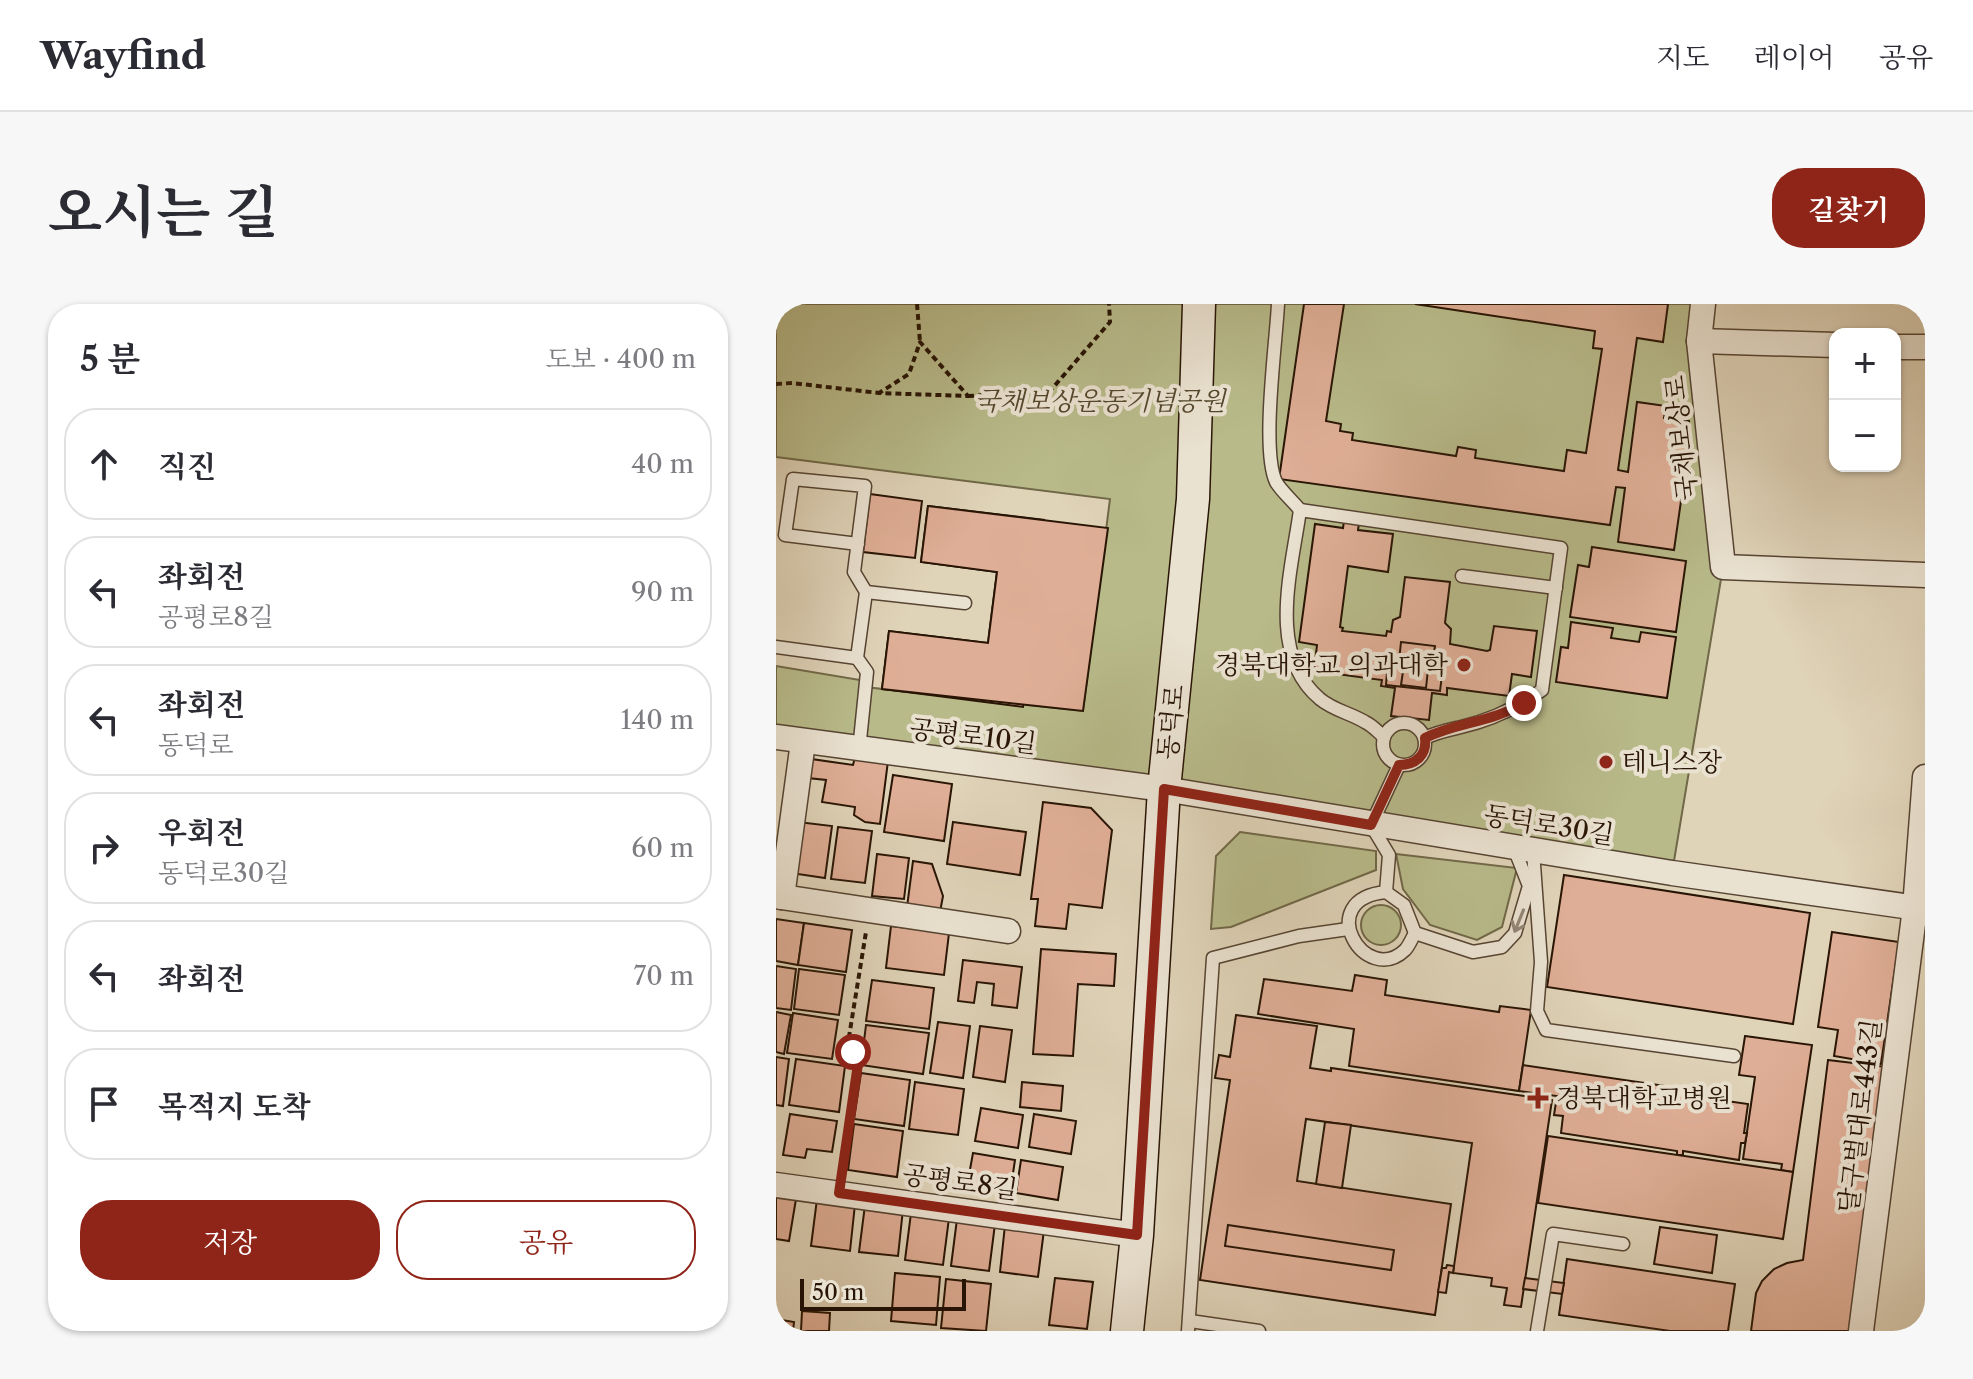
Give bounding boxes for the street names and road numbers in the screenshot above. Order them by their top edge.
street label: 국채보상로 [1659,374,1703,502]
street label: 동덕로 [1151,683,1191,761]
street label: 공평로10길 [908,712,1038,760]
street label: 동덕로30길 [1482,799,1616,851]
street label: 달구벌대로443길 [1832,1017,1888,1215]
street label: 공평로8길 [900,1158,1020,1206]

